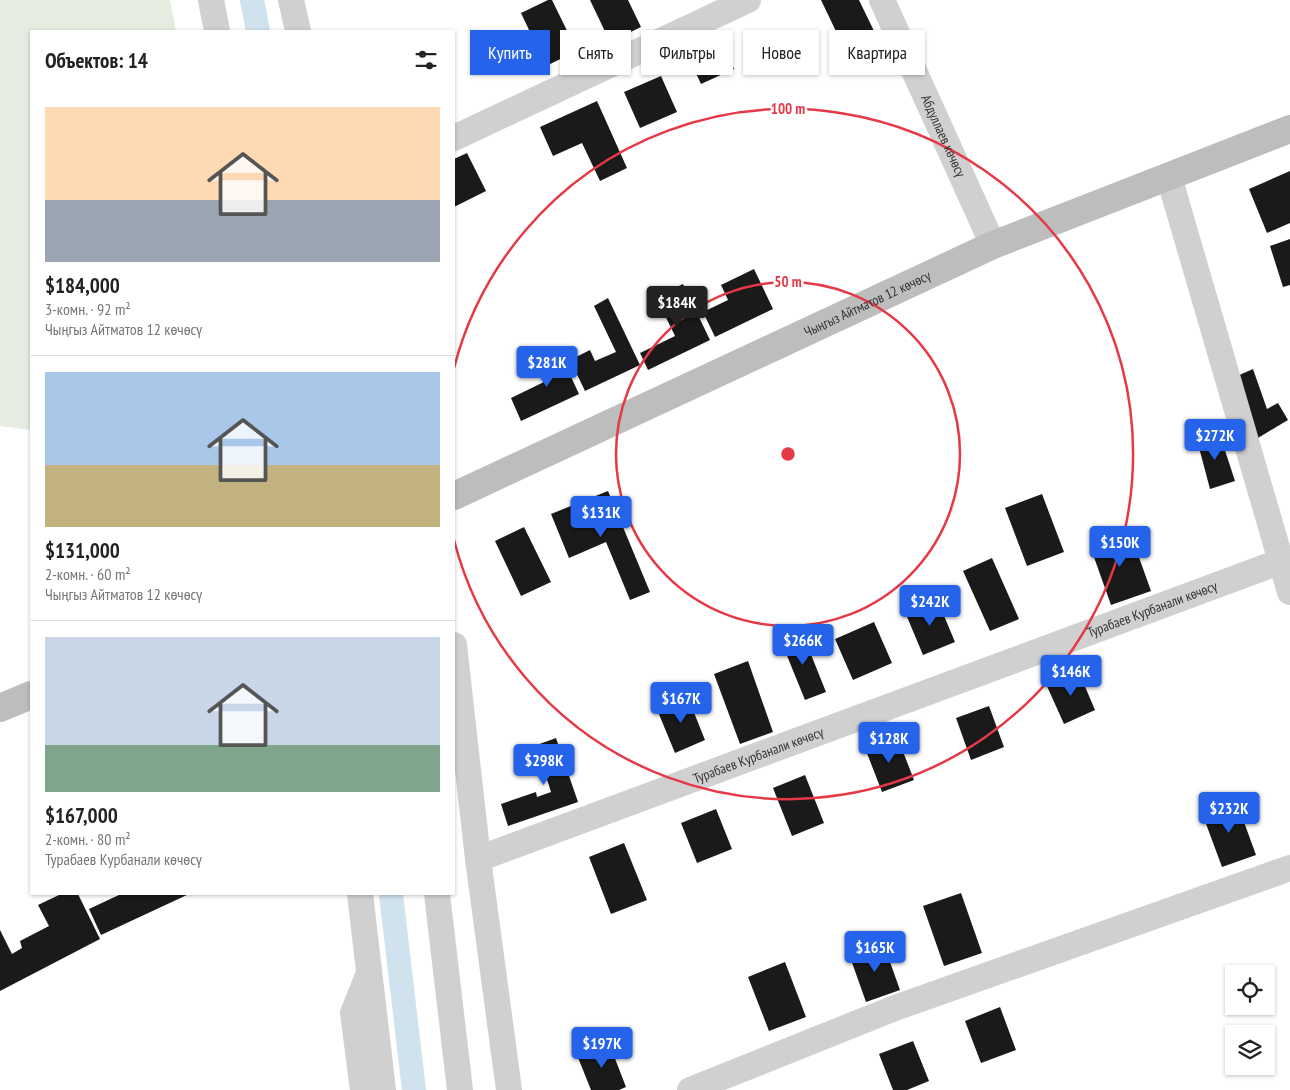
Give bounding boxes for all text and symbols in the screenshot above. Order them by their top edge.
chip: Купить [470,30,550,75]
chip: Снять [560,30,631,75]
chip: Фильтры [641,30,733,75]
chip: Новое [743,30,819,75]
chip: Квартира [829,30,925,75]
icon: filters [412,46,440,74]
text: Объектов: 14 [45,47,148,74]
street label: Абдуллаев көчөсү [917,92,970,180]
text: 100 m [771,99,805,118]
icon: home [198,139,288,229]
street label: Чыңгыз Айтматов 12 көчөсү [801,266,934,341]
text: $184,000 [45,272,120,299]
text: 50 m [774,272,802,291]
pin: $184K [642,286,712,328]
text: $184K [658,292,696,312]
text: 3-комн. · 92 m² [45,299,131,319]
text: Чыңгыз Айтматов 12 көчөсү [45,319,202,339]
pin: $281K [512,346,582,388]
text: $281K [528,352,566,372]
icon: home [198,405,288,495]
pin: $272K [1180,418,1250,461]
text: $272K [1196,425,1234,445]
centre of rings [779,445,797,463]
pin: $131K [566,496,636,538]
text: $131K [582,502,620,522]
pin: $150K [1085,526,1155,568]
text: $150K [1101,532,1139,552]
text: $131,000 [45,537,120,564]
text: 2-комн. · 60 m² [45,564,131,584]
street label: Турабаев Курбанали көчөсү [1085,577,1220,641]
text: Чыңгыз Айтматов 12 көчөсү [45,584,202,604]
pin: $242K [895,584,965,627]
text: $242K [911,591,949,611]
pin: $266K [768,624,838,666]
text: $266K [784,630,822,650]
pin: $146K [1036,654,1106,697]
text: $146K [1052,661,1090,681]
icon: home [198,670,288,760]
pin: $167K [646,682,716,724]
text: $167K [662,688,700,708]
pin: $128K [854,722,924,764]
street label: Турабаев Курбанали көчөсү [691,723,826,787]
text: $128K [870,728,908,748]
pin: $298K [509,744,579,786]
text: $298K [525,750,563,770]
pin: $232K [1194,792,1264,834]
text: $232K [1210,798,1248,818]
text: $167,000 [45,802,118,829]
text: 2-комн. · 80 m² [45,829,131,849]
text: Турабаев Курбанали көчөсү [45,849,202,869]
pin: $165K [840,930,910,973]
text: $165K [856,937,894,957]
map controls [1225,965,1275,1075]
button: locate [1225,965,1275,1015]
button: layers [1225,1025,1275,1075]
pin: $197K [567,1026,637,1069]
text: $197K [583,1033,621,1053]

